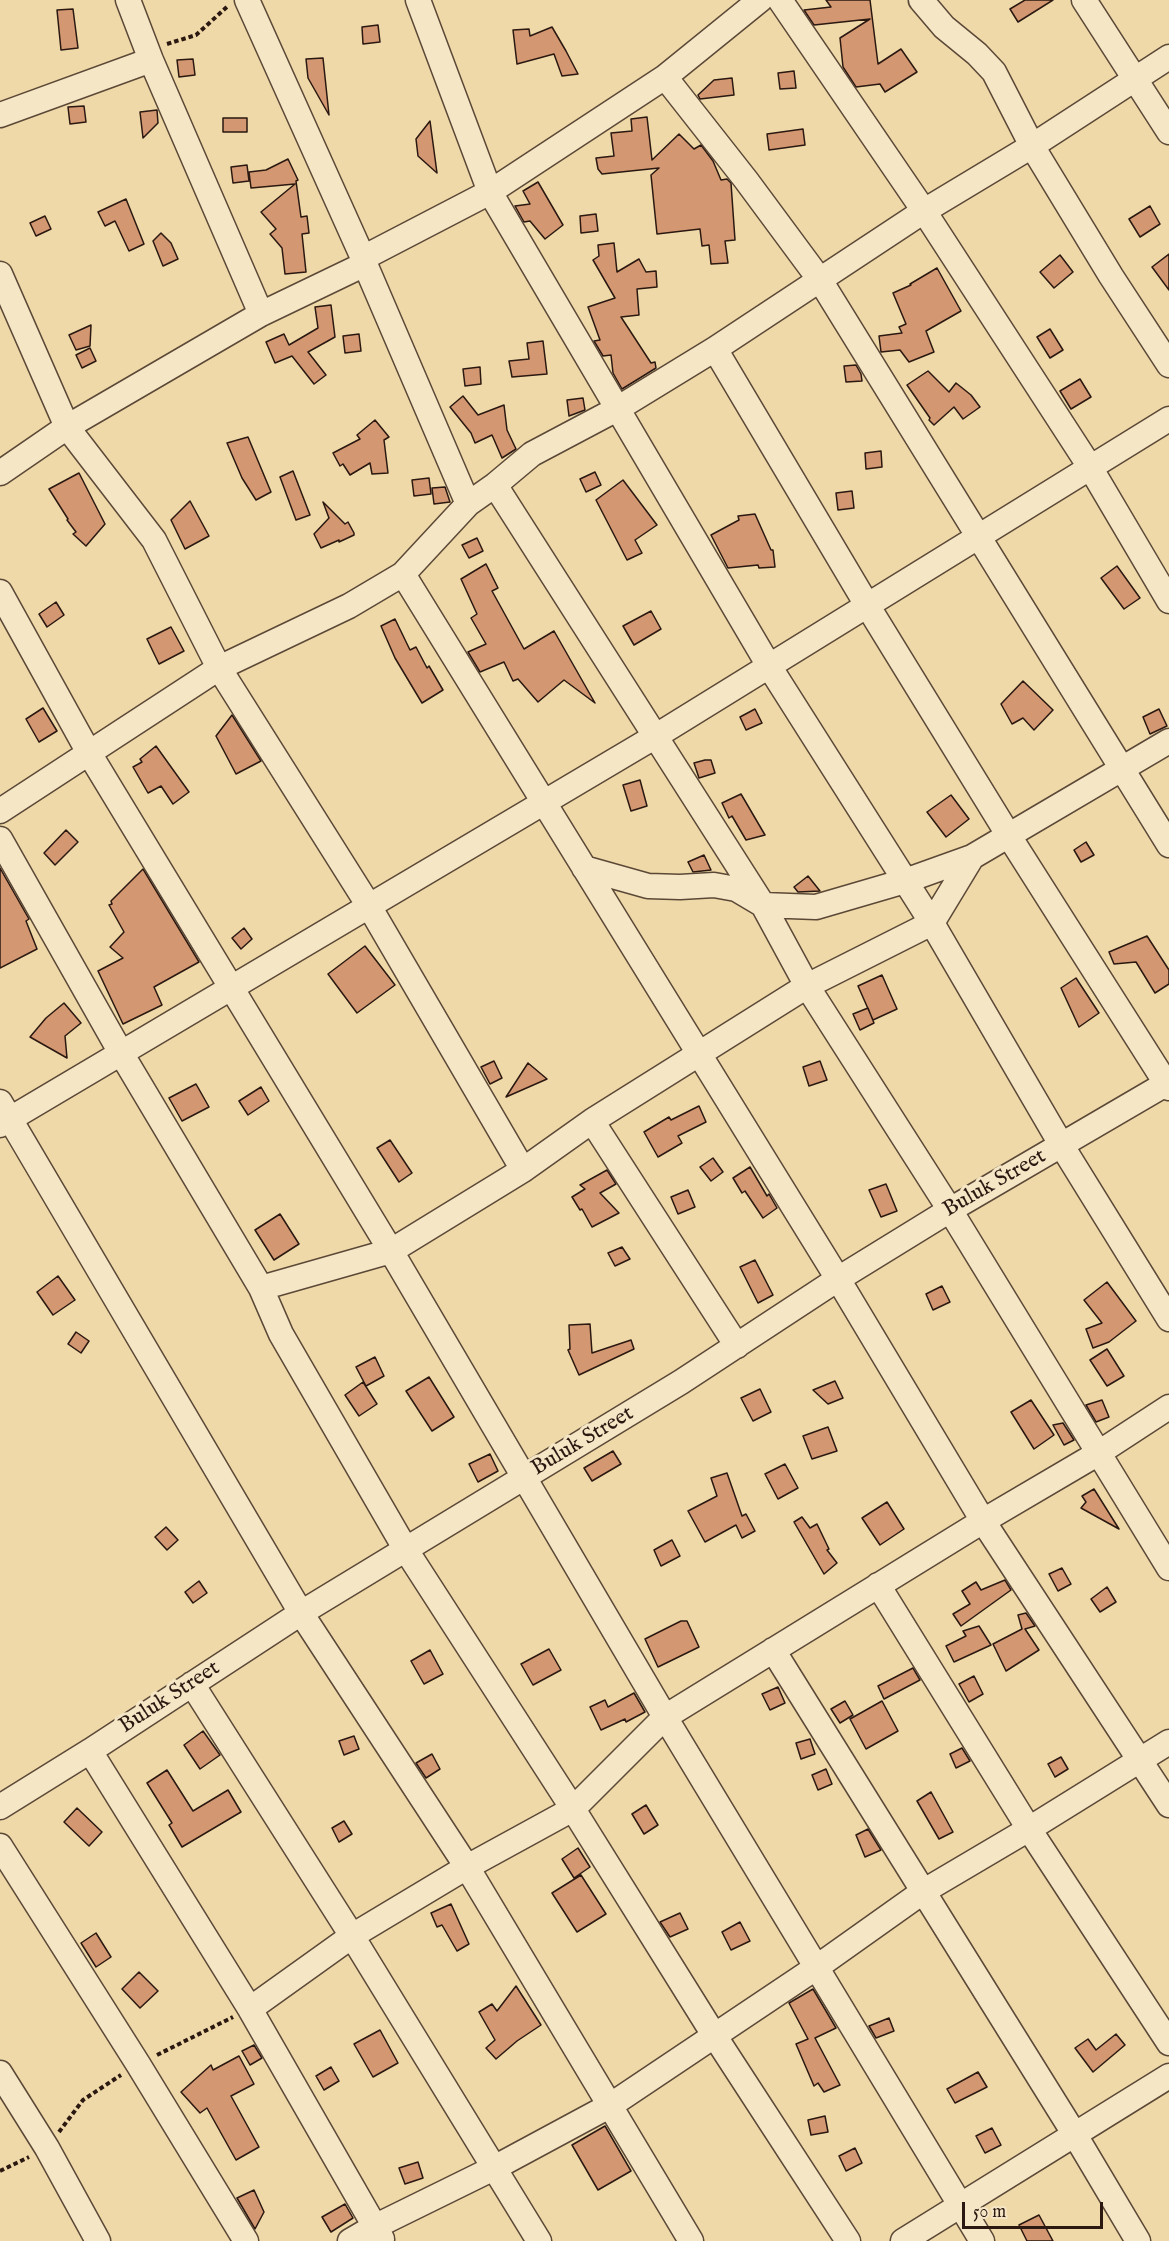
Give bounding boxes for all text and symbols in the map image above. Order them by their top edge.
street label: Buluk Street [939,1144,1051,1224]
street label: Buluk Street [527,1401,639,1483]
street label: Buluk Street [115,1656,225,1740]
scale bar [965,2190,1106,2228]
text: 50 m [973,2201,1006,2224]

